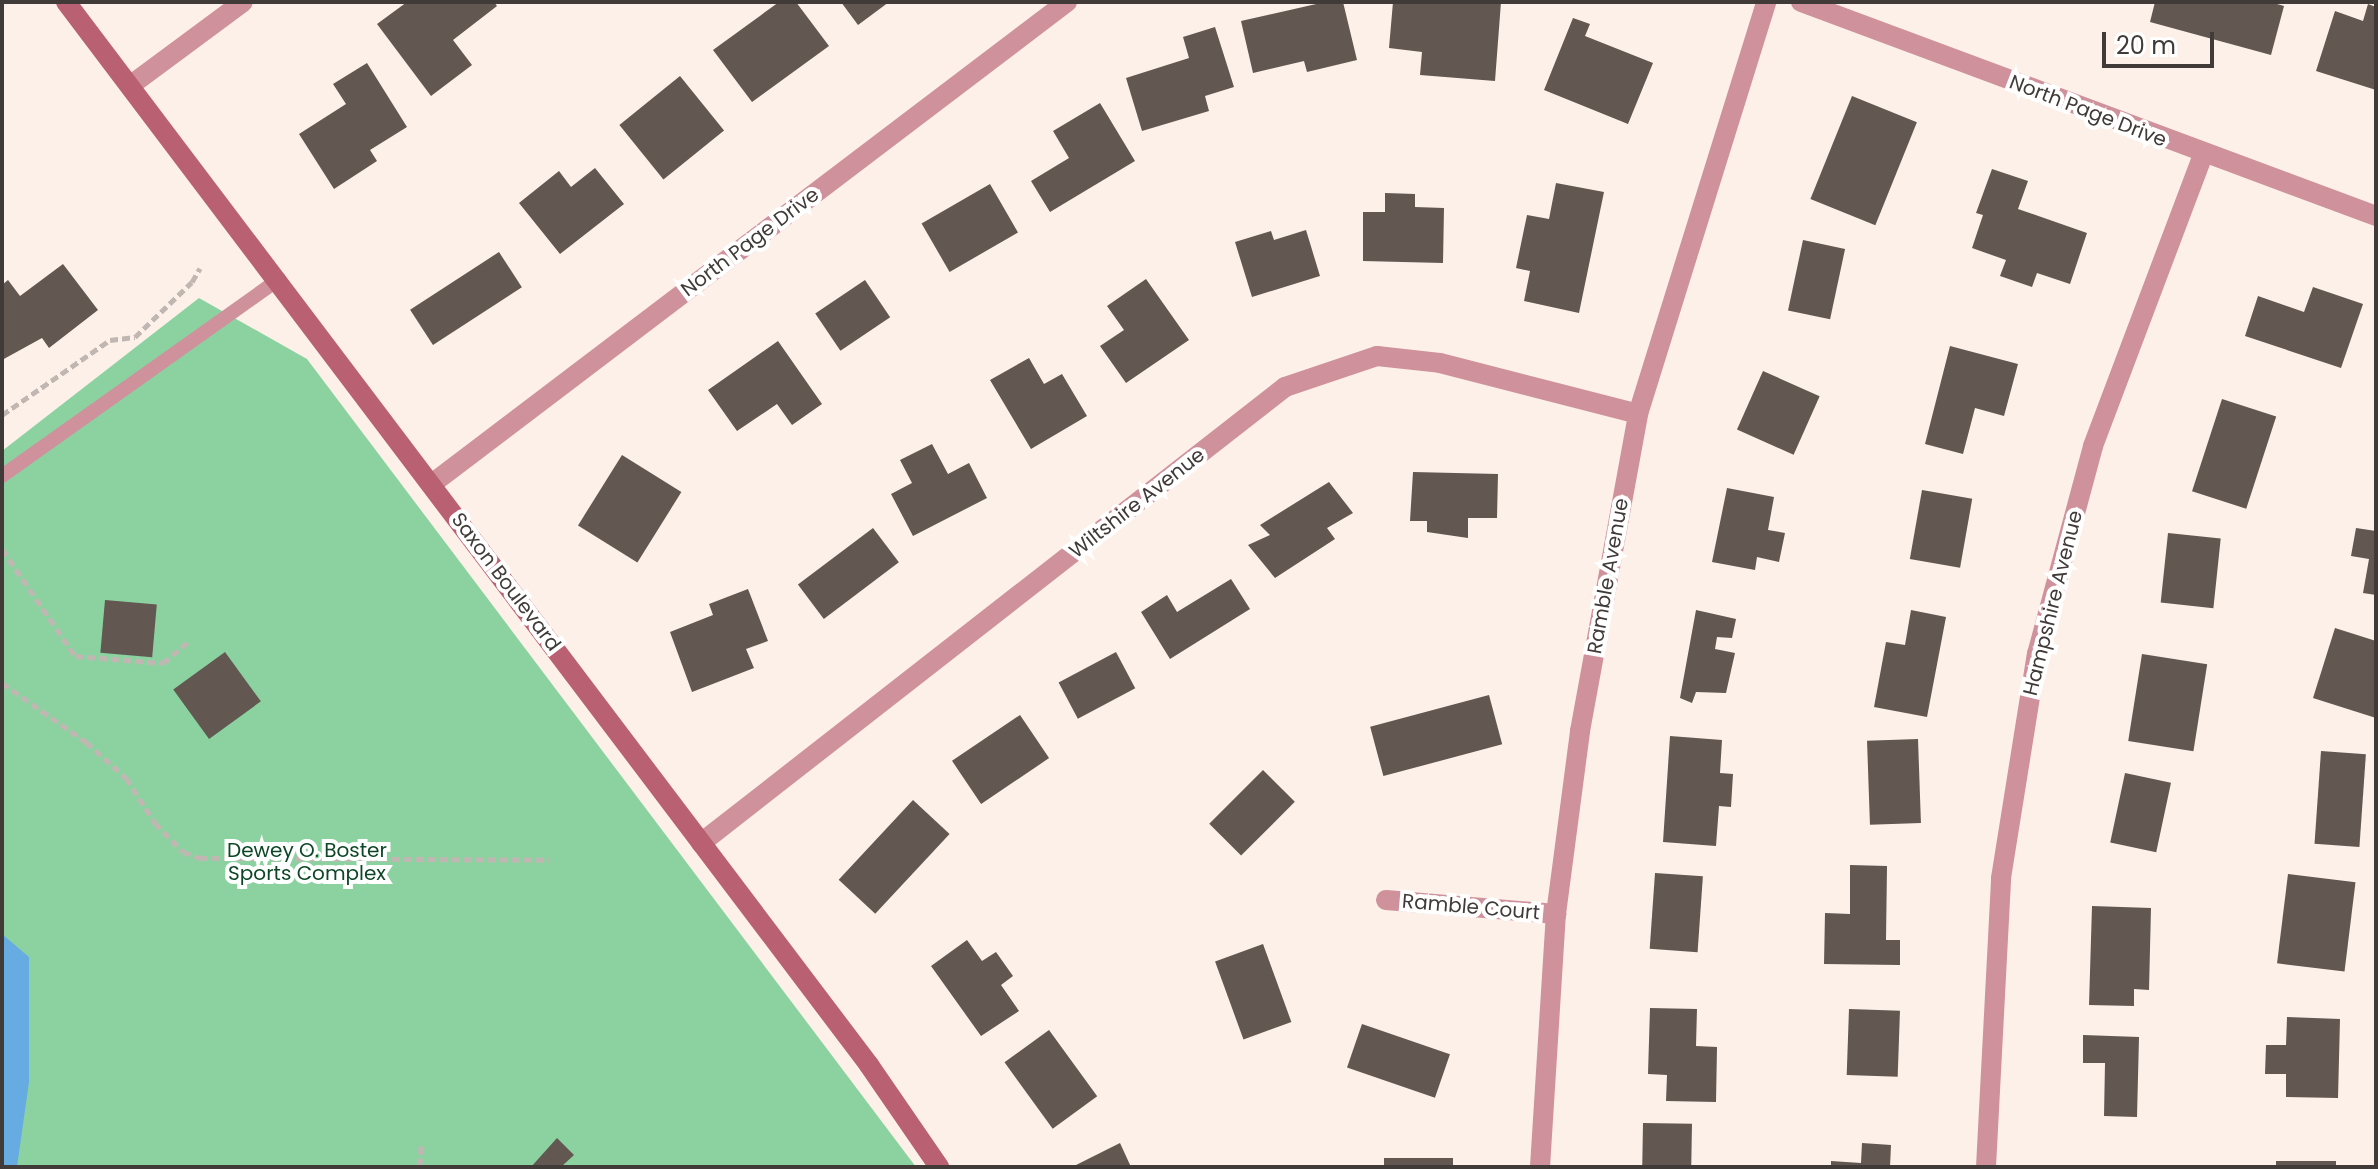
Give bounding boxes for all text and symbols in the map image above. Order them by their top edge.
scale bar [2106,16,2218,66]
text: 20 m [2116,29,2176,62]
street label: North Page Drive [2006,70,2170,152]
street label: North Page Drive [676,182,824,302]
street label: Wiltshire Avenue [1065,443,1209,563]
street label: Ramble Avenue [1583,496,1633,656]
street label: Saxon Boulevard [446,508,566,656]
street label: Hampshire Avenue [2018,508,2088,698]
park label: Dewey O. Boster Sports Complex [227,839,387,886]
street label: Ramble Court [1401,889,1541,925]

